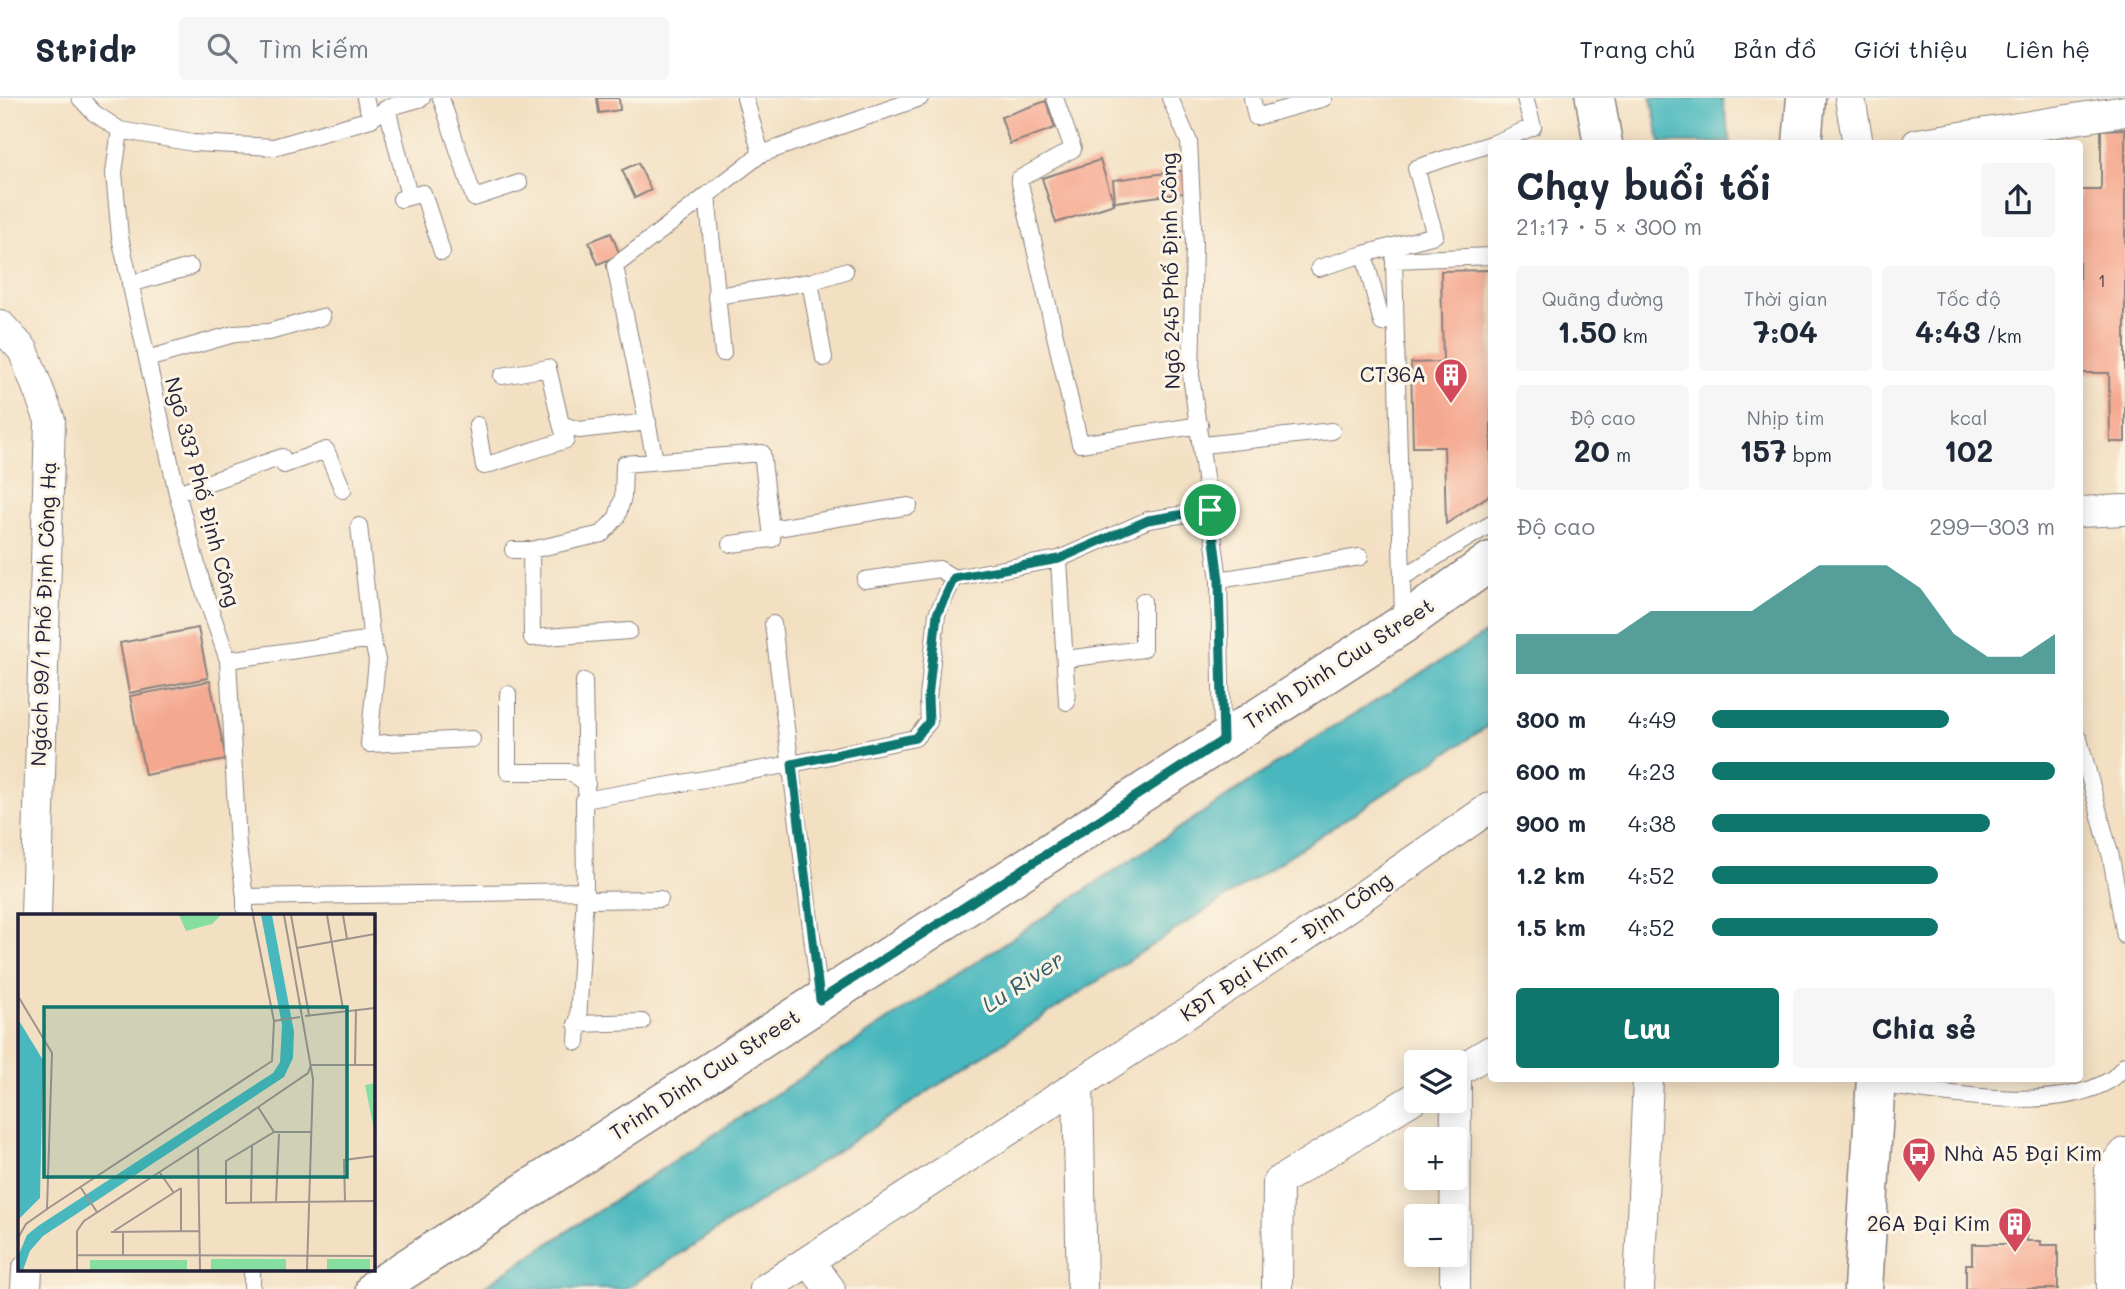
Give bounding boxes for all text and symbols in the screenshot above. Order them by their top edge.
search box [179,17,669,80]
text: Stridr [35,27,137,70]
icon: search [203,29,241,67]
text: Tìm kiếm [259,31,369,65]
text: Trang chủ [1580,33,1696,64]
text: Bản đồ [1734,33,1816,64]
text: Giới thiệu [1854,33,1968,64]
text: Liên hệ [2006,33,2090,64]
street label: Ngõ 245 Phố Định Công [1154,152,1185,390]
text: Chạy buổi tối [1516,160,1772,210]
button: share [1981,163,2055,237]
text: 21:17 · 5 × 300 m [1516,211,1702,241]
house number: 1 [2098,268,2106,292]
text: Quãng đường [1542,286,1663,311]
text: Thời gian [1744,286,1827,311]
text: Tốc độ [1936,286,2001,311]
text: 1.50 [1557,311,1617,351]
text: 7:04 [1753,311,1818,351]
text: 4:43 [1915,311,1981,351]
text: km [1617,323,1648,348]
text: /km [1981,323,2022,348]
building icon: CT36A [1432,356,1470,405]
place label: CT36A [1360,360,1426,387]
street label: Ngõ 337 Phố Định Công [160,374,247,609]
text: Độ cao [1570,405,1635,430]
text: Nhịp tim [1747,405,1824,430]
text: kcal [1950,405,1987,430]
text: 20 [1574,430,1610,470]
text: 157 [1739,430,1787,470]
text: 102 [1944,430,1993,470]
text: m [1610,442,1631,467]
text: bpm [1787,442,1832,467]
street label: Ngách 99/1 Phố Định Công Hạ [24,461,61,767]
pin [1180,480,1240,540]
icon: arrive [1191,491,1229,529]
text: Độ cao [1516,511,1595,541]
text: 299–303 m [1929,511,2055,541]
street label: Trinh Dinh Cuu Street [1238,591,1438,734]
text: 300 m [1516,704,1586,734]
text: 4:49 [1628,704,1676,734]
text: 600 m [1516,756,1586,786]
text: 4:23 [1628,756,1675,786]
text: 900 m [1516,808,1586,838]
text: 4:38 [1628,808,1676,838]
text: 1.2 km [1516,860,1585,890]
text: 4:52 [1628,860,1675,890]
street label: KĐT Đại Kim - Định Công [1174,865,1396,1027]
text: 1.5 km [1516,912,1586,942]
text: 4:52 [1628,912,1675,942]
inset map [18,914,374,1272]
water label: Lu River [976,944,1069,1019]
button: Lưu [1516,988,1779,1068]
button: Chia sẻ [1793,988,2055,1068]
street label: Trinh Dinh Cuu Street [604,1002,804,1145]
map controls [1404,1050,1467,1267]
button: layers [1404,1050,1467,1113]
button: + [1404,1127,1467,1190]
bus stop icon: Nhà A5 Đại Kim [1900,1135,1938,1184]
place label: Nhà A5 Đại Kim [1944,1139,2102,1166]
button: − [1404,1204,1467,1267]
building icon: 26A Đại Kim [1996,1205,2034,1254]
place label: 26A Đại Kim [1867,1209,1990,1236]

